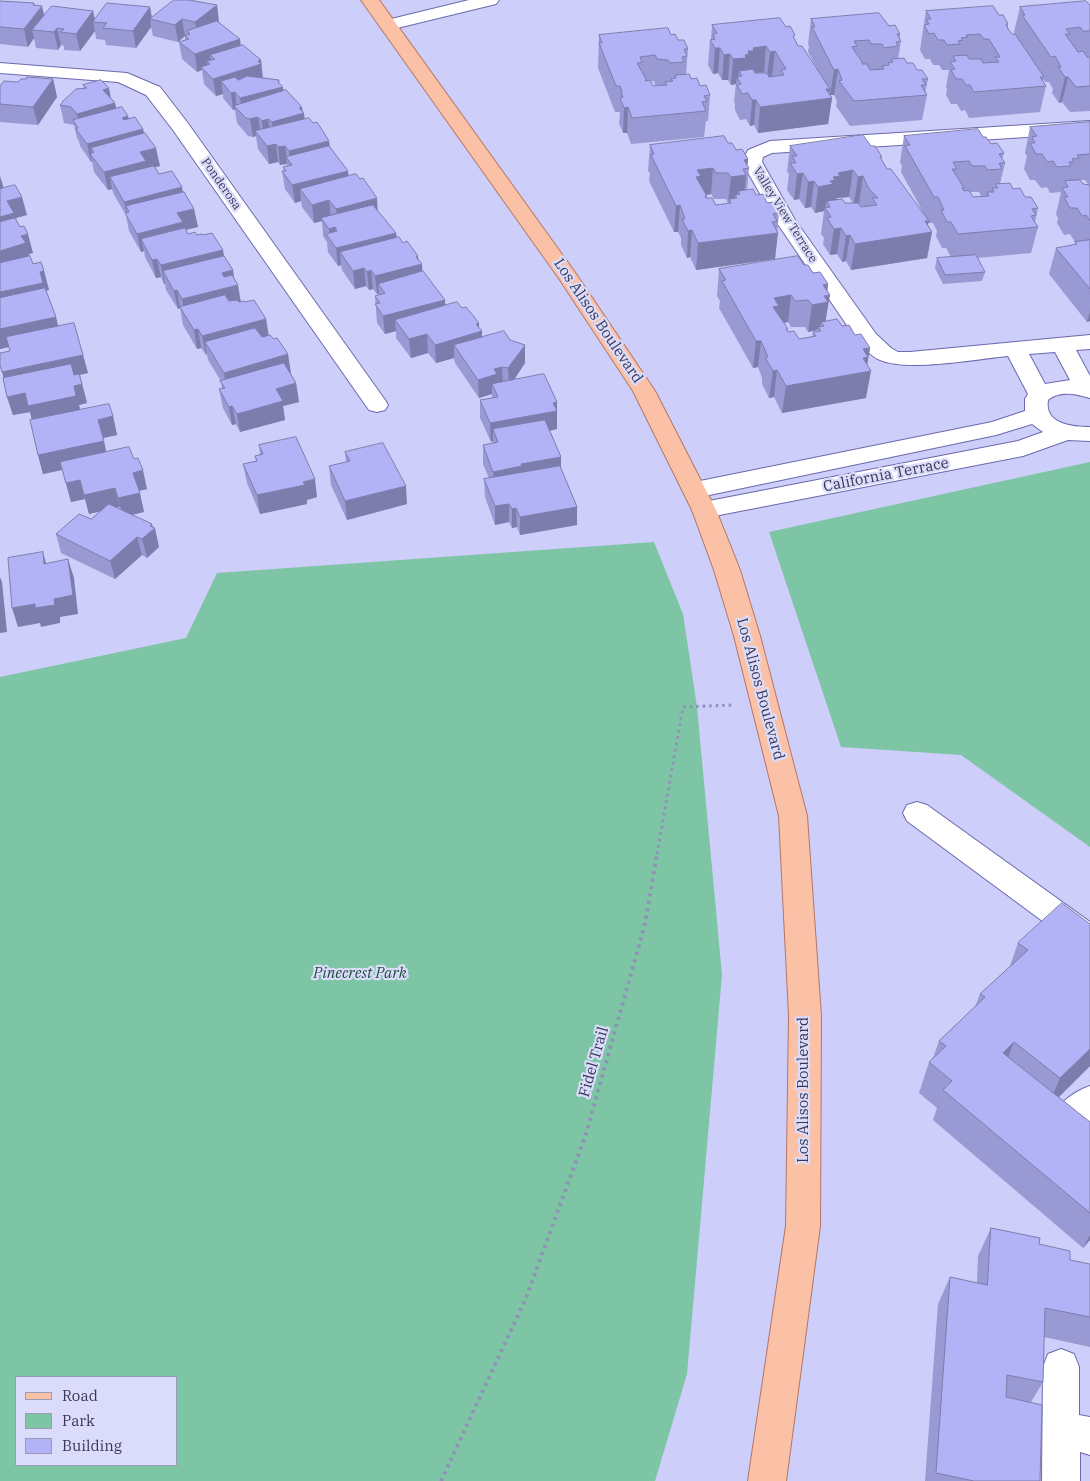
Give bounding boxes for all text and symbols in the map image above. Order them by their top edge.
street label: Ponderosa [198,155,244,213]
street label: Valley View Terrace [750,165,820,265]
street label: Los Alisos Boulevard [550,255,646,387]
street label: California Terrace [822,454,950,496]
street label: Los Alisos Boulevard [732,616,788,762]
park label: Pinecrest Park [313,965,407,983]
street label: Los Alisos Boulevard [795,1017,813,1163]
street label: Fidel Trail [575,1025,613,1099]
legend [15,1376,178,1466]
text: Road [62,1386,98,1405]
text: Park [62,1411,95,1430]
text: Building [62,1436,122,1455]

